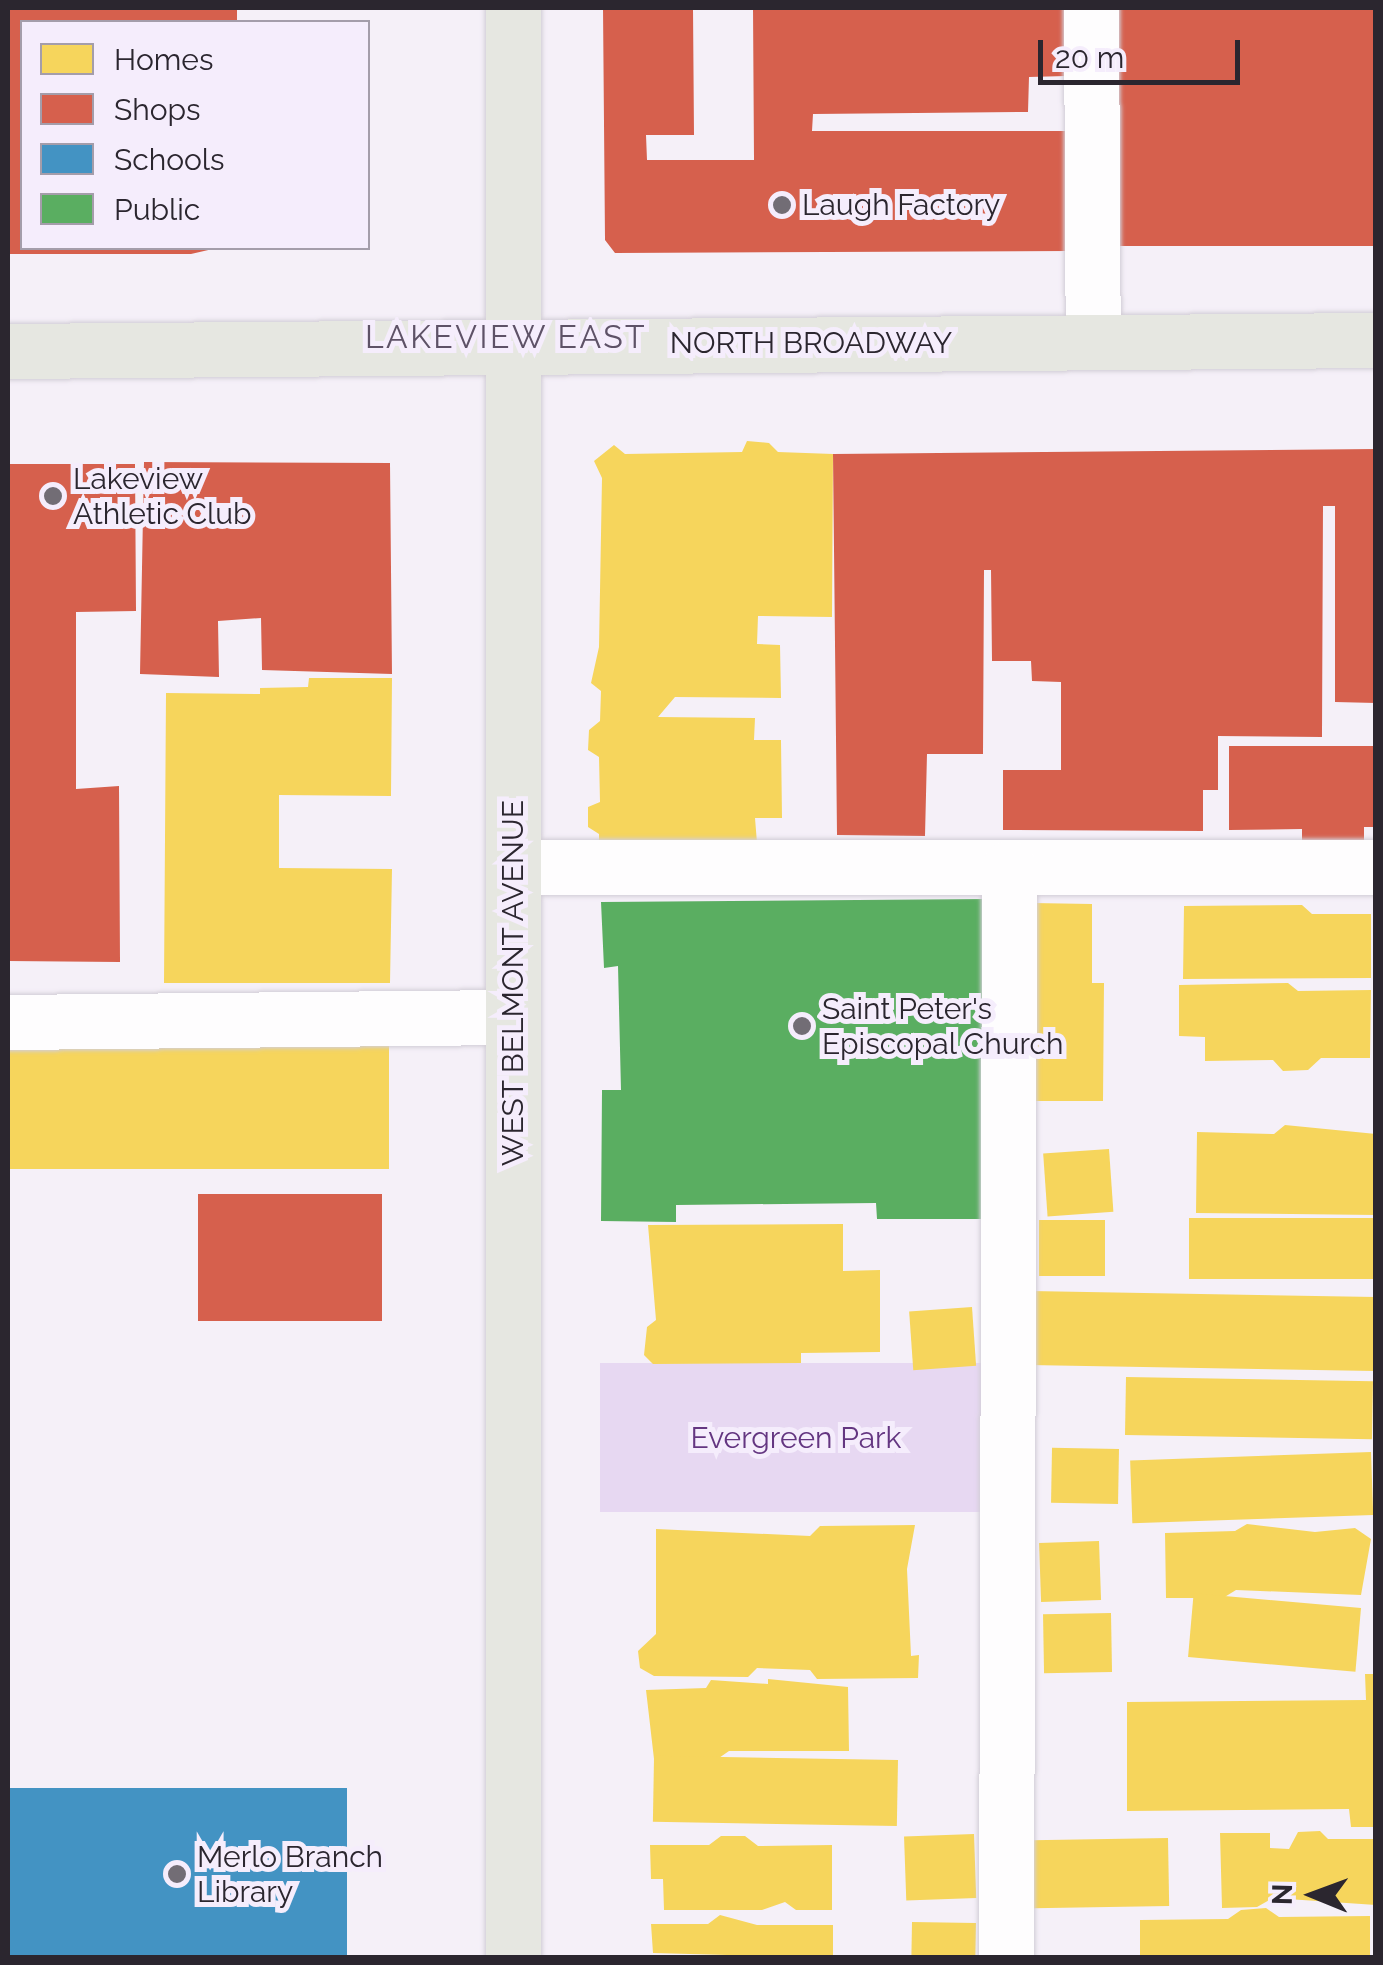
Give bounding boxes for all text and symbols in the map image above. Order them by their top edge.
legend [20,20,370,250]
scale bar [1043,20,1246,82]
text: 20 m [1055,40,1124,75]
text: Homes [114,42,213,77]
text: Shops [114,92,201,127]
text: Schools [114,142,225,177]
place label: Laugh Factory [802,187,1000,223]
text: Public [114,192,200,227]
marker: Laugh Factory [771,194,793,216]
district label: LAKEVIEW EAST [364,318,648,356]
street label: NORTH BROADWAY [670,325,952,361]
place label: Lakeview Athletic Club [73,461,252,532]
marker: Lakeview Athletic Club [42,485,64,507]
street label: WEST BELMONT AVENUE [495,799,531,1167]
place label: Saint Peter's Episcopal Church [822,991,1064,1062]
marker: Saint Peter's Episcopal Church [791,1015,813,1037]
park label: Evergreen Park [690,1420,902,1456]
place label: Merlo Branch Library [197,1839,383,1910]
north arrow [1263,1845,1363,1945]
marker: Merlo Branch Library [166,1863,188,1885]
text: N [1266,1883,1299,1905]

